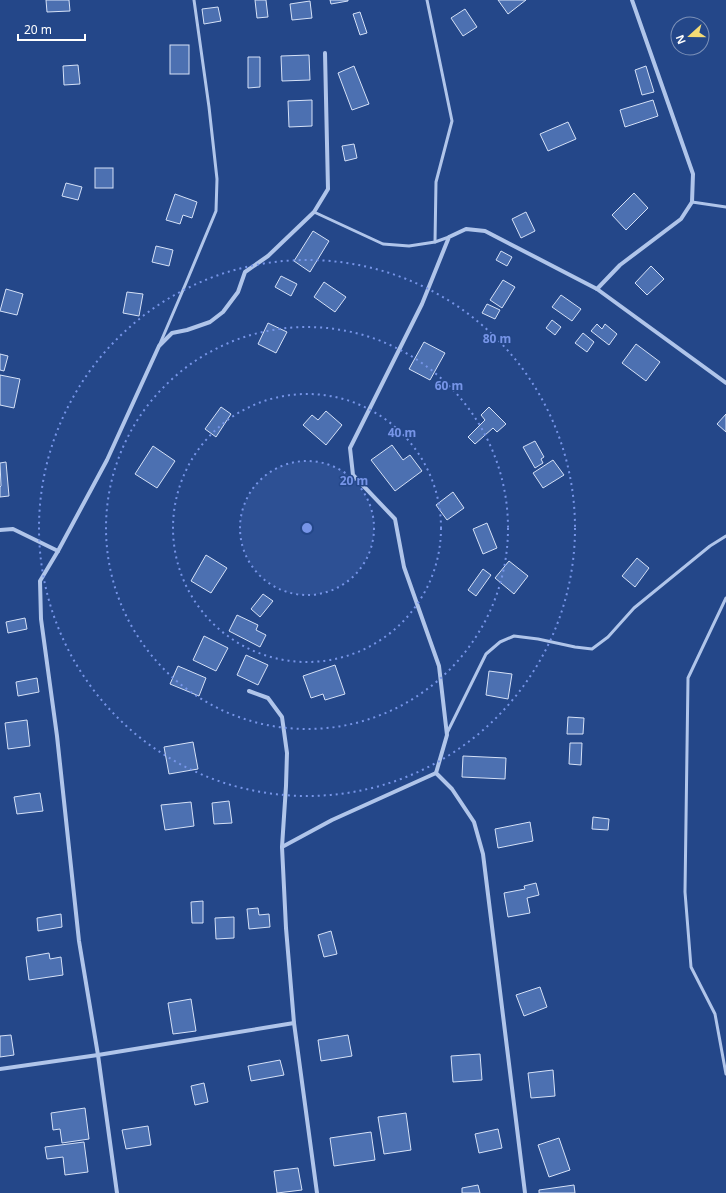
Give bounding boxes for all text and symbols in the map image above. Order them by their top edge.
scale bar [18,16,85,42]
north arrow [670,16,710,56]
text: 20 m [24,21,52,38]
text: N [672,33,689,47]
text: 80 m [483,330,511,347]
text: 60 m [435,377,463,394]
text: 40 m [388,424,416,441]
text: 20 m [340,472,368,489]
centre of rings [300,521,314,535]

